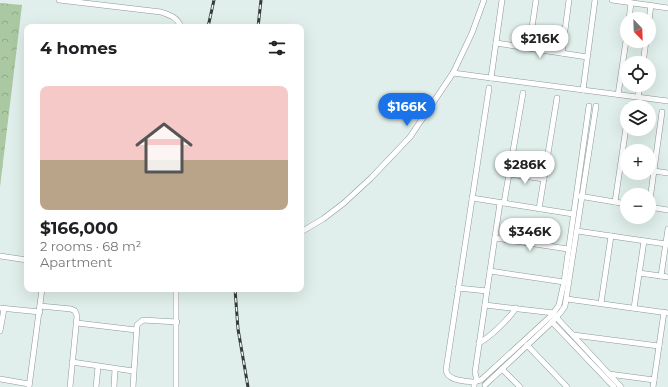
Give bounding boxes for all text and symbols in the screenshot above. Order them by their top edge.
north arrow [620,12,656,48]
map controls [620,12,656,224]
pin: $216K [512,25,568,59]
text: $216K [521,30,559,46]
icon: filters [266,37,288,59]
text: 4 homes [40,38,117,58]
button: locate [620,56,656,92]
pin: $166K [379,93,435,127]
text: $166K [387,98,427,114]
button: layers [620,100,656,136]
icon: home [128,112,200,184]
button: + [620,144,656,180]
pin: $286K [497,151,553,185]
text: $286K [504,156,546,172]
button: − [620,188,656,224]
text: $166,000 [40,218,118,238]
pin: $346K [502,218,558,252]
text: $346K [509,223,551,239]
text: 2 rooms · 68 m² [40,238,141,254]
text: Apartment [40,254,112,270]

